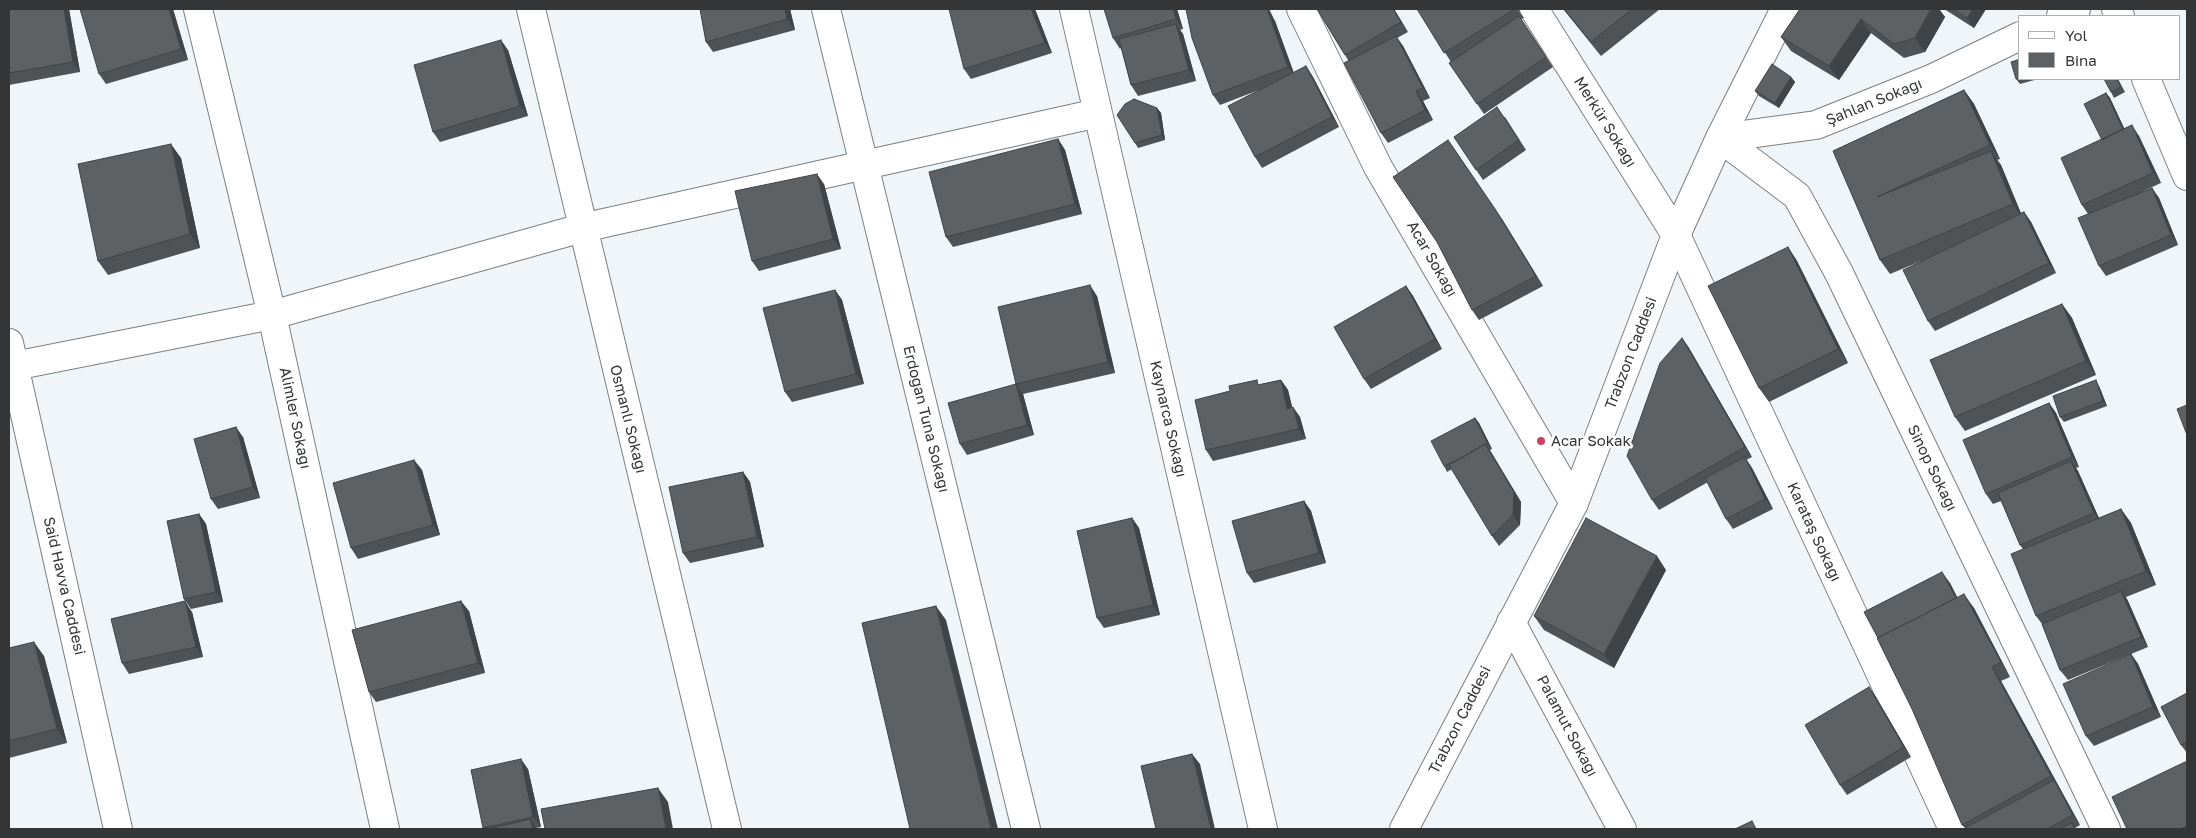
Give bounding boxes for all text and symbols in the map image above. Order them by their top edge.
legend [2018,15,2181,80]
text: Yol [2065,26,2087,44]
text: Bina [2065,51,2097,69]
street label: Merkür Sokağı [1570,73,1640,171]
street label: Şahlan Sokağı [1823,75,1925,129]
street label: Acar Sokağı [1403,218,1461,300]
street label: Trabzon Caddesi [1601,294,1661,412]
street label: Erdoğan Tuna Sokağı [899,344,953,494]
street label: Kaynarca Sokağı [1146,359,1190,479]
street label: Osmanlı Sokağı [606,363,650,475]
street label: Alimler Sokağı [275,366,315,470]
street label: Sinop Sokağı [1903,422,1961,514]
place label: Acar Sokak [1551,432,1631,450]
marker: Acar Sokak [1535,435,1547,447]
street label: Karataş Sokağı [1783,479,1845,585]
street label: Said Havva Caddesi [39,515,89,657]
street label: Trabzon Caddesi [1425,663,1495,777]
street label: Palamut Sokağı [1533,672,1601,780]

